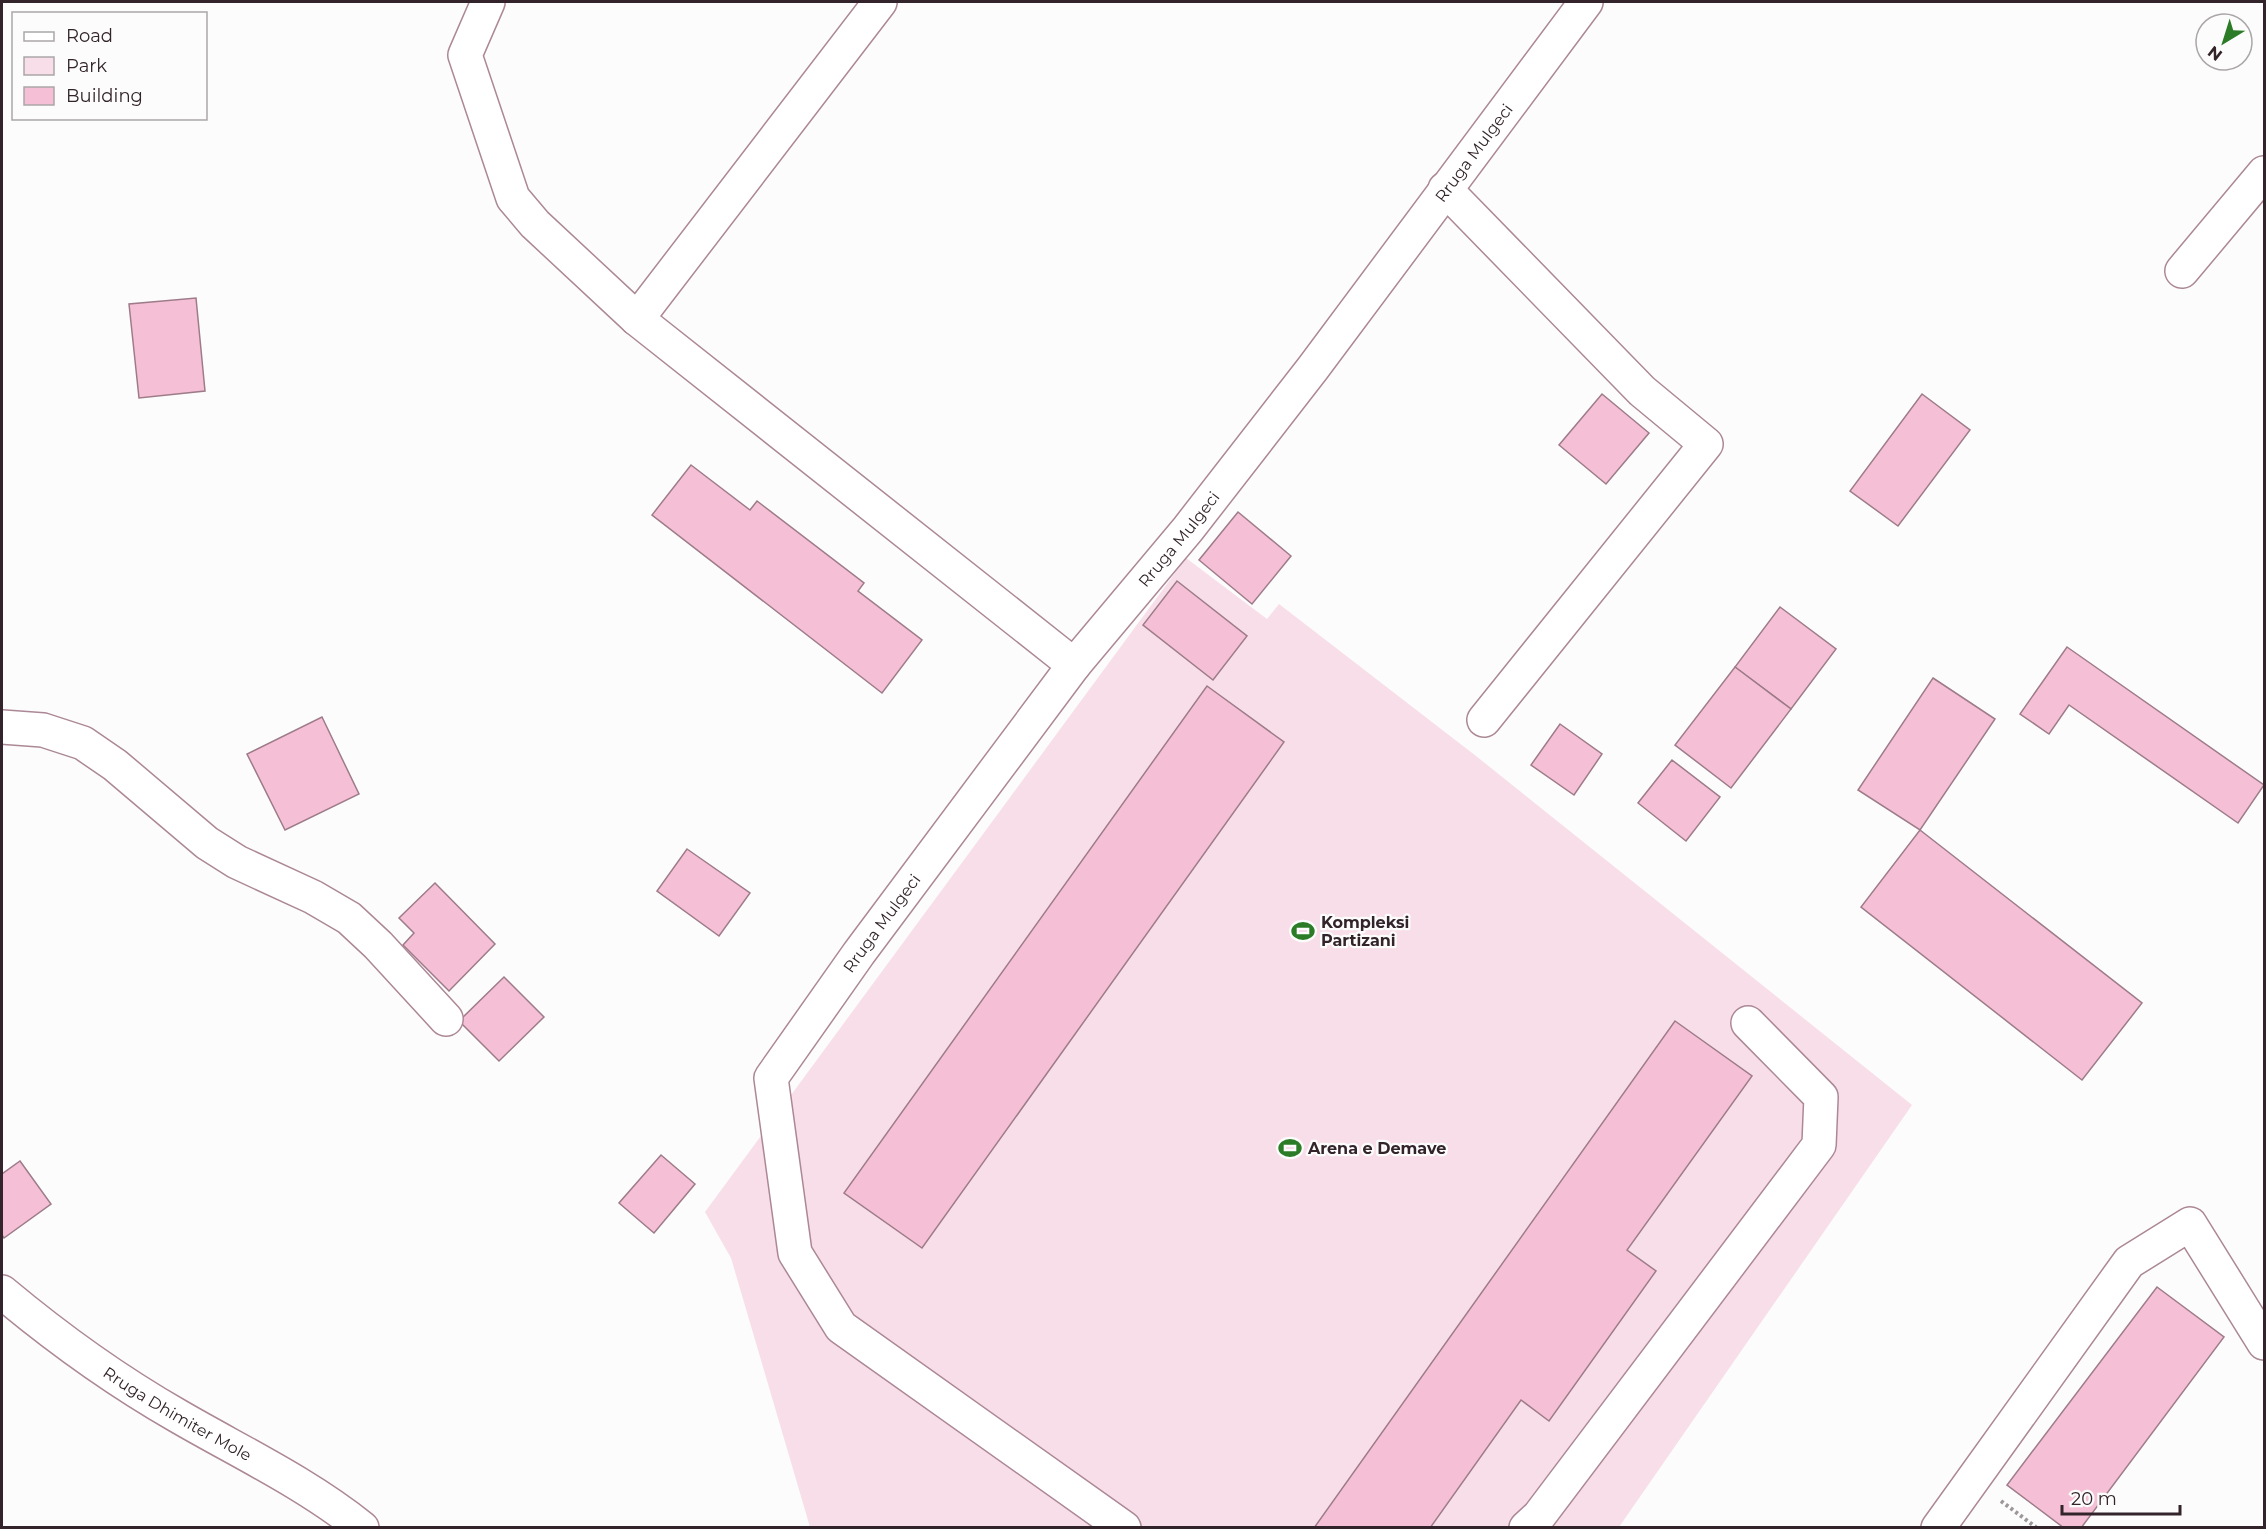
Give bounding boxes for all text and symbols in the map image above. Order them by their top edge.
legend [12,12,207,120]
north arrow [2194,12,2254,72]
text: Road [66,25,113,47]
text: N [2204,42,2226,65]
text: Park [66,55,107,77]
text: Building [66,85,143,107]
street label: Rruga Mulgeci [1431,100,1517,206]
street label: Rruga Mulgeci [1135,488,1224,591]
street label: Rruga Mulgeci [839,871,924,976]
place label: Kompleksi Partizani [1321,913,1409,950]
sports icon: Kompleksi Partizani [1290,918,1316,944]
sports icon: Arena e Demave [1277,1135,1303,1161]
place label: Arena e Demave [1307,1139,1446,1158]
street label: Rruga Dhimiter Mole [100,1363,255,1465]
scale bar [2062,1478,2180,1516]
text: 20 m [2071,1488,2117,1510]

